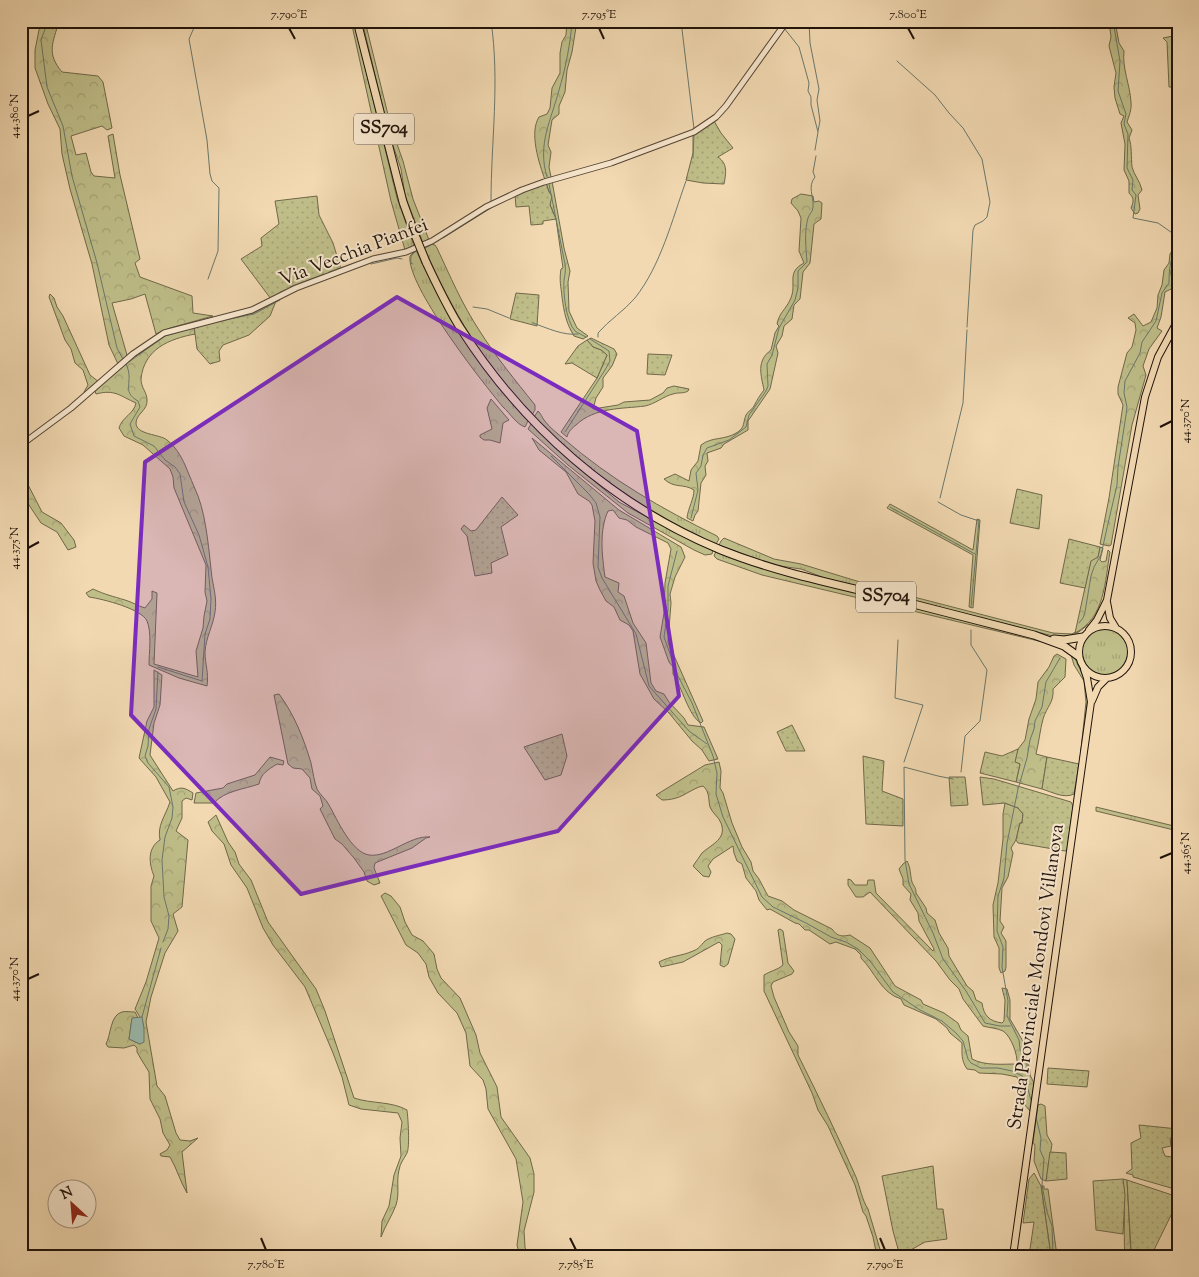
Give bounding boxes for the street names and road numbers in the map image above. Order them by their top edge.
road number: SS704 [354,114,414,144]
street label: Via Vecchia Pianfei [276,212,432,294]
road number: SS704 [856,582,916,612]
street label: Strada Provinciale Mondovì Villanova [1002,822,1072,1132]

